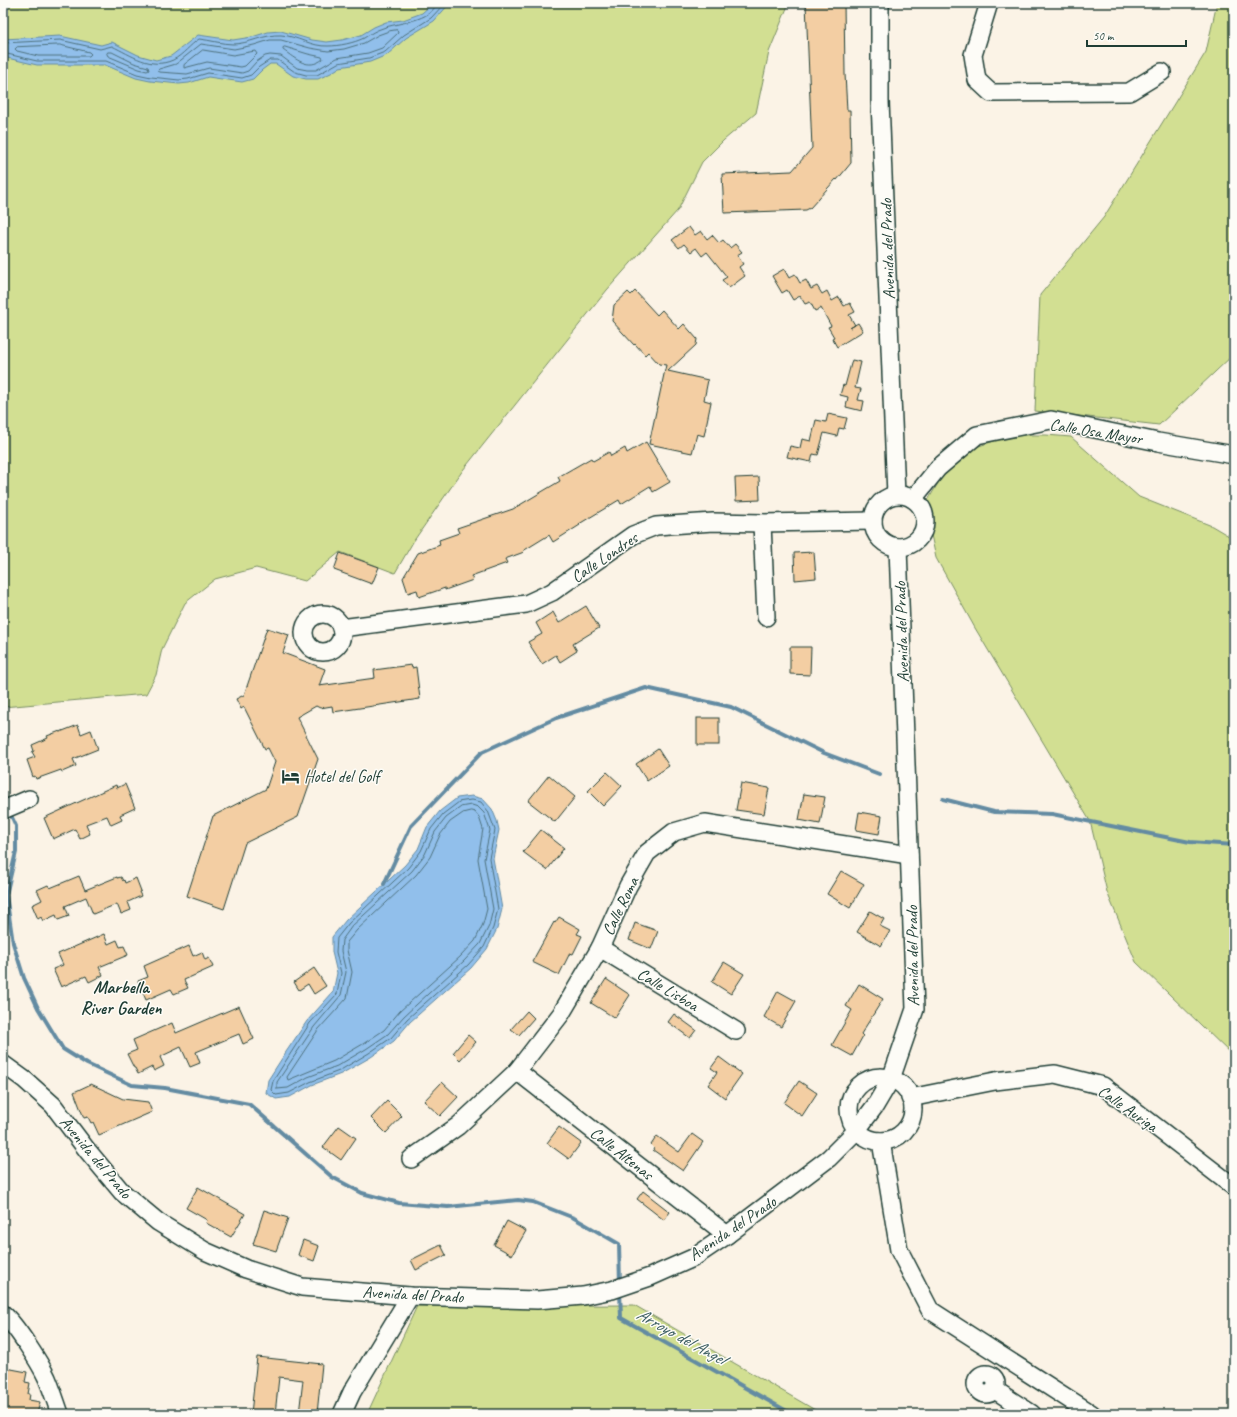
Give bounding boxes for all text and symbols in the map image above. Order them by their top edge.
scale bar [1087,22,1186,48]
text: 50 m [1093,28,1115,44]
street label: Avenida del Prado [875,197,900,300]
street label: Calle Osa Mayor [1048,414,1146,449]
street label: Calle Londres [567,526,643,587]
street label: Avenida del Prado [889,580,914,683]
hotel icon: Hotel del Golf [281,766,301,786]
place label: Hotel del Golf [304,766,383,787]
street label: Calle Roma [597,872,644,939]
street label: Avenida del Prado [901,904,924,1007]
street label: Calle Lisboa [633,963,703,1016]
district label: Marbella River Garden [81,976,162,1019]
street label: Calle Auriga [1094,1080,1162,1137]
street label: Avenida del Prado [55,1112,137,1203]
street label: Calle Altenas [586,1122,659,1186]
street label: Avenida del Prado [685,1191,781,1265]
street label: Avenida del Prado [362,1281,465,1308]
water label: Arroyo del Angel [633,1303,734,1372]

